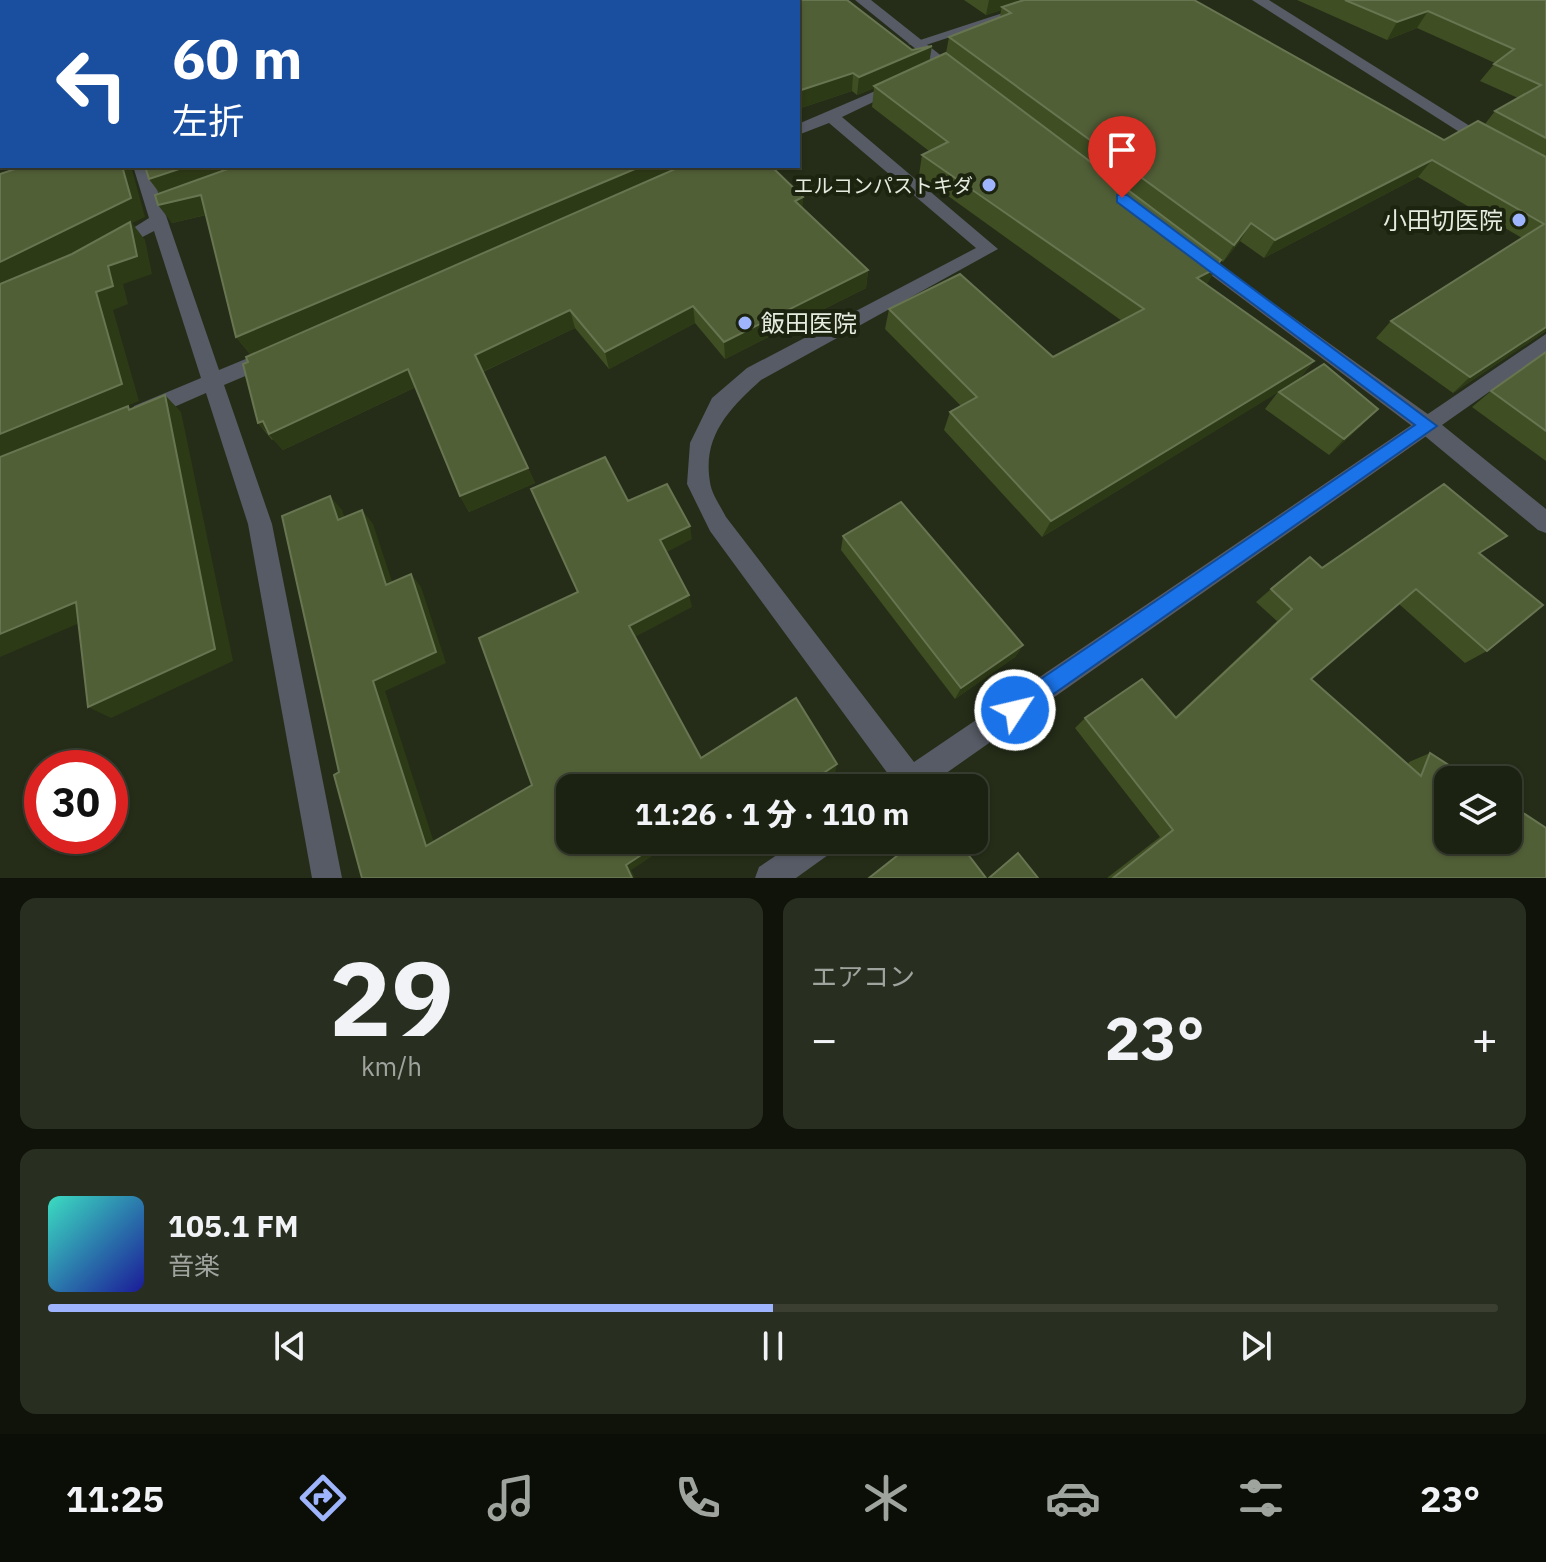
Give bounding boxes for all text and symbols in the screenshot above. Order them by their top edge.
text: 60 m [172,22,302,94]
icon: left [40,32,144,136]
text: 左折 [172,97,244,144]
pin [1088,116,1156,198]
icon: arrive [1100,128,1144,172]
place label: エルコンパストキダ [793,172,973,199]
marker: エルコンパストキダ [980,176,998,194]
place label: 小田切医院 [1383,204,1503,236]
marker: 小田切医院 [1510,211,1528,229]
place label: 飯田医院 [761,307,857,339]
marker: 飯田医院 [736,314,754,332]
position arrow [973,668,1057,752]
speed limit sign: 30 [24,750,128,854]
map controls [1434,766,1522,854]
button: layers [1434,766,1522,854]
text: 11:26 · 1 分 · 110 m [635,794,909,833]
text: 29 [329,929,454,1065]
text: エアコン [811,959,915,993]
text: 23° [1104,998,1205,1077]
text: − [811,1010,837,1067]
text: + [1472,1010,1498,1067]
text: km/h [361,1049,422,1083]
text: 105.1 FM [168,1206,299,1245]
text: 音楽 [168,1248,220,1282]
icon: previous [268,1324,312,1368]
icon: pause [751,1324,795,1368]
icon: next [1234,1324,1278,1368]
icon: directions [295,1470,351,1526]
icon: music [483,1470,539,1526]
icon: phone [670,1470,726,1526]
icon: climate [858,1470,914,1526]
icon: car [1045,1470,1101,1526]
icon: filters [1233,1470,1289,1526]
text: 11:25 [66,1475,164,1522]
text: 23° [1420,1475,1480,1522]

